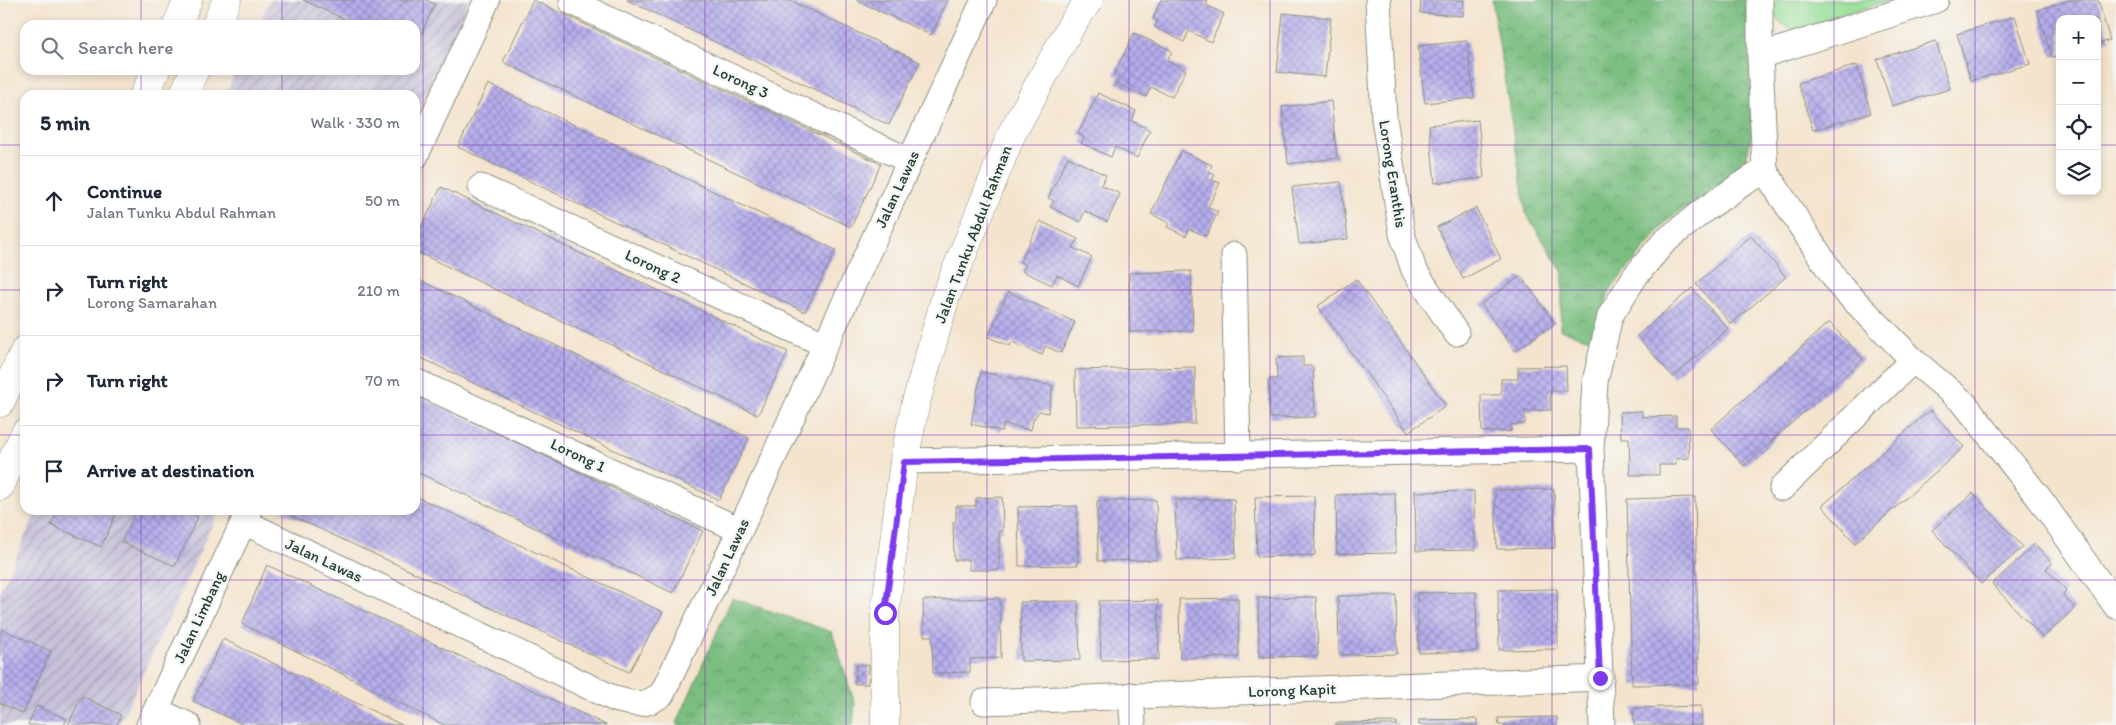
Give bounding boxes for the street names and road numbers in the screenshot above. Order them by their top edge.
street label: Lorong 3 [710,60,772,102]
street label: Lorong Eranthis [1375,119,1411,229]
street label: Jalan Tunku Abdul Rahman [930,142,1016,326]
street label: Jalan Lawas [871,147,923,231]
street label: Lorong 2 [622,245,685,287]
street label: Lorong 1 [547,434,609,476]
street label: Jalan Lawas [701,515,753,599]
street label: Jalan Lawas [282,534,366,586]
street label: Jalan Limbang [169,567,229,666]
street label: Lorong Kapit [1248,679,1336,701]

